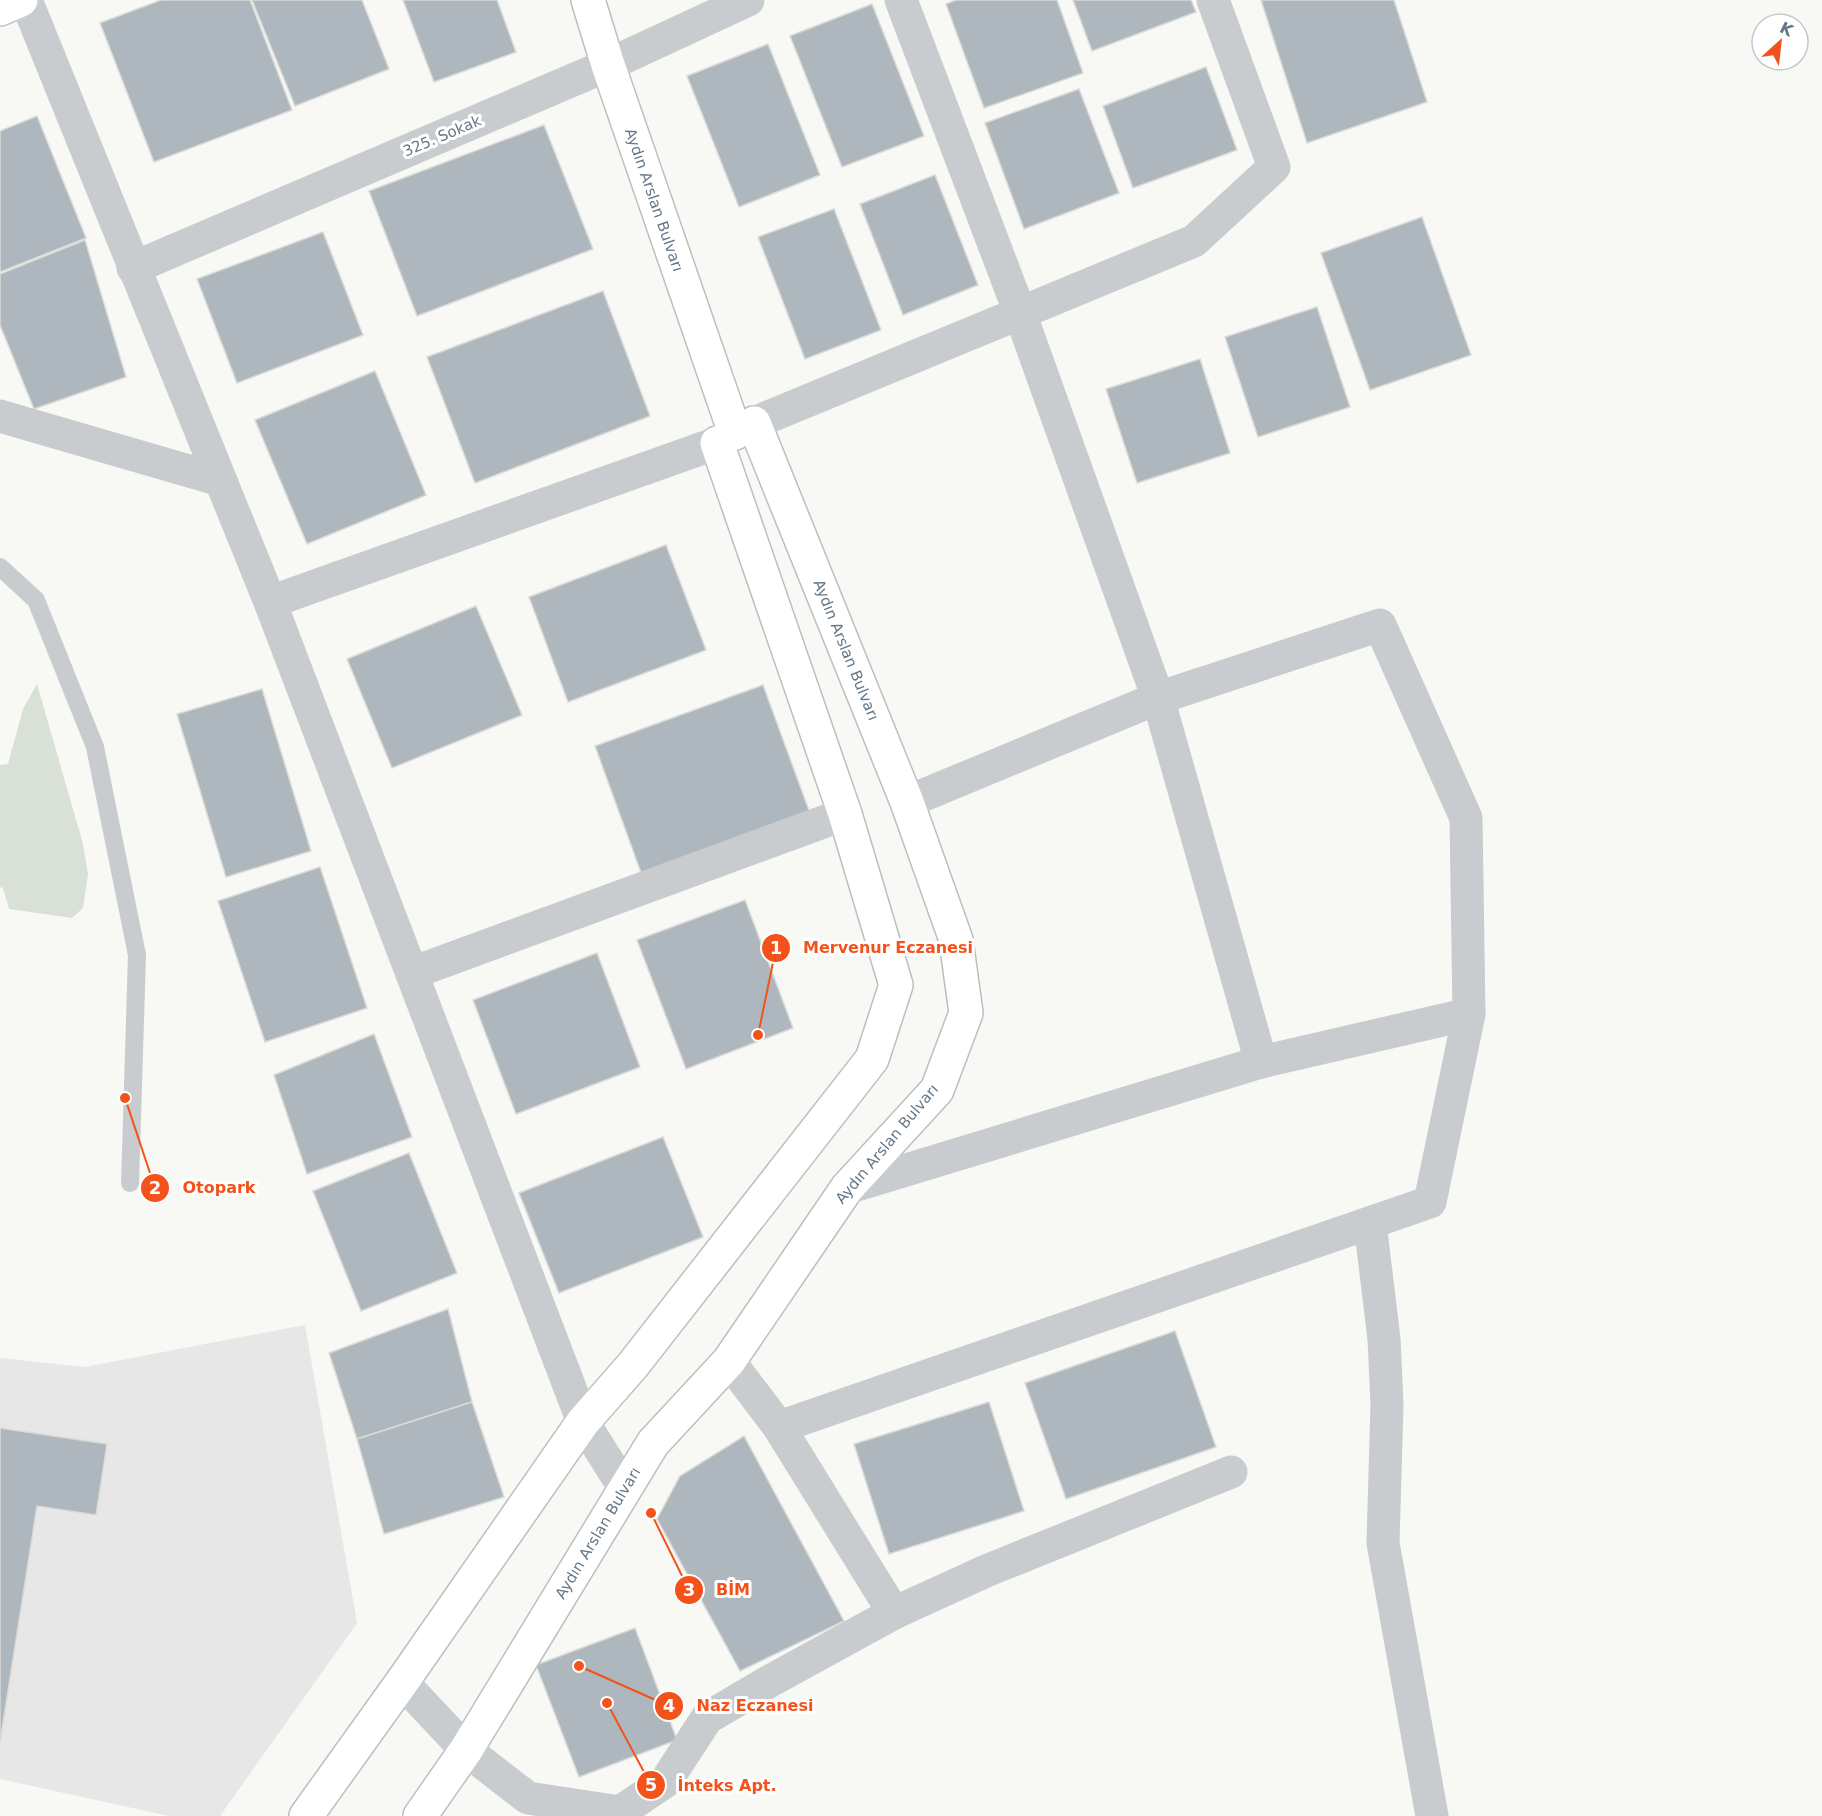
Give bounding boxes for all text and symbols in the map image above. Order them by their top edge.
north arrow [1750,12,1810,72]
text: K [1777,18,1797,41]
street label: 325. Sokak [400,111,484,161]
street label: Aydın Arslan Bulvarı [621,126,687,274]
street label: Aydın Arslan Bulvarı [809,577,883,723]
callout: Mervenur Eczanesi [761,931,985,965]
text: 1 [770,937,782,958]
text: Mervenur Eczanesi [803,938,973,957]
street label: Aydın Arslan Bulvarı [832,1081,942,1207]
callout: Otopark [140,1171,267,1205]
text: 2 [149,1177,161,1198]
text: Otopark [182,1178,256,1197]
street label: Aydın Arslan Bulvarı [552,1464,644,1602]
callout: BİM [674,1573,762,1607]
text: 3 [683,1579,695,1600]
text: BİM [716,1580,750,1599]
callout: Naz Eczanesi [654,1689,825,1723]
text: 4 [663,1695,675,1716]
text: Naz Eczanesi [697,1696,813,1715]
callout: İnteks Apt. [636,1768,789,1802]
text: 5 [645,1774,657,1795]
text: İnteks Apt. [677,1776,777,1795]

